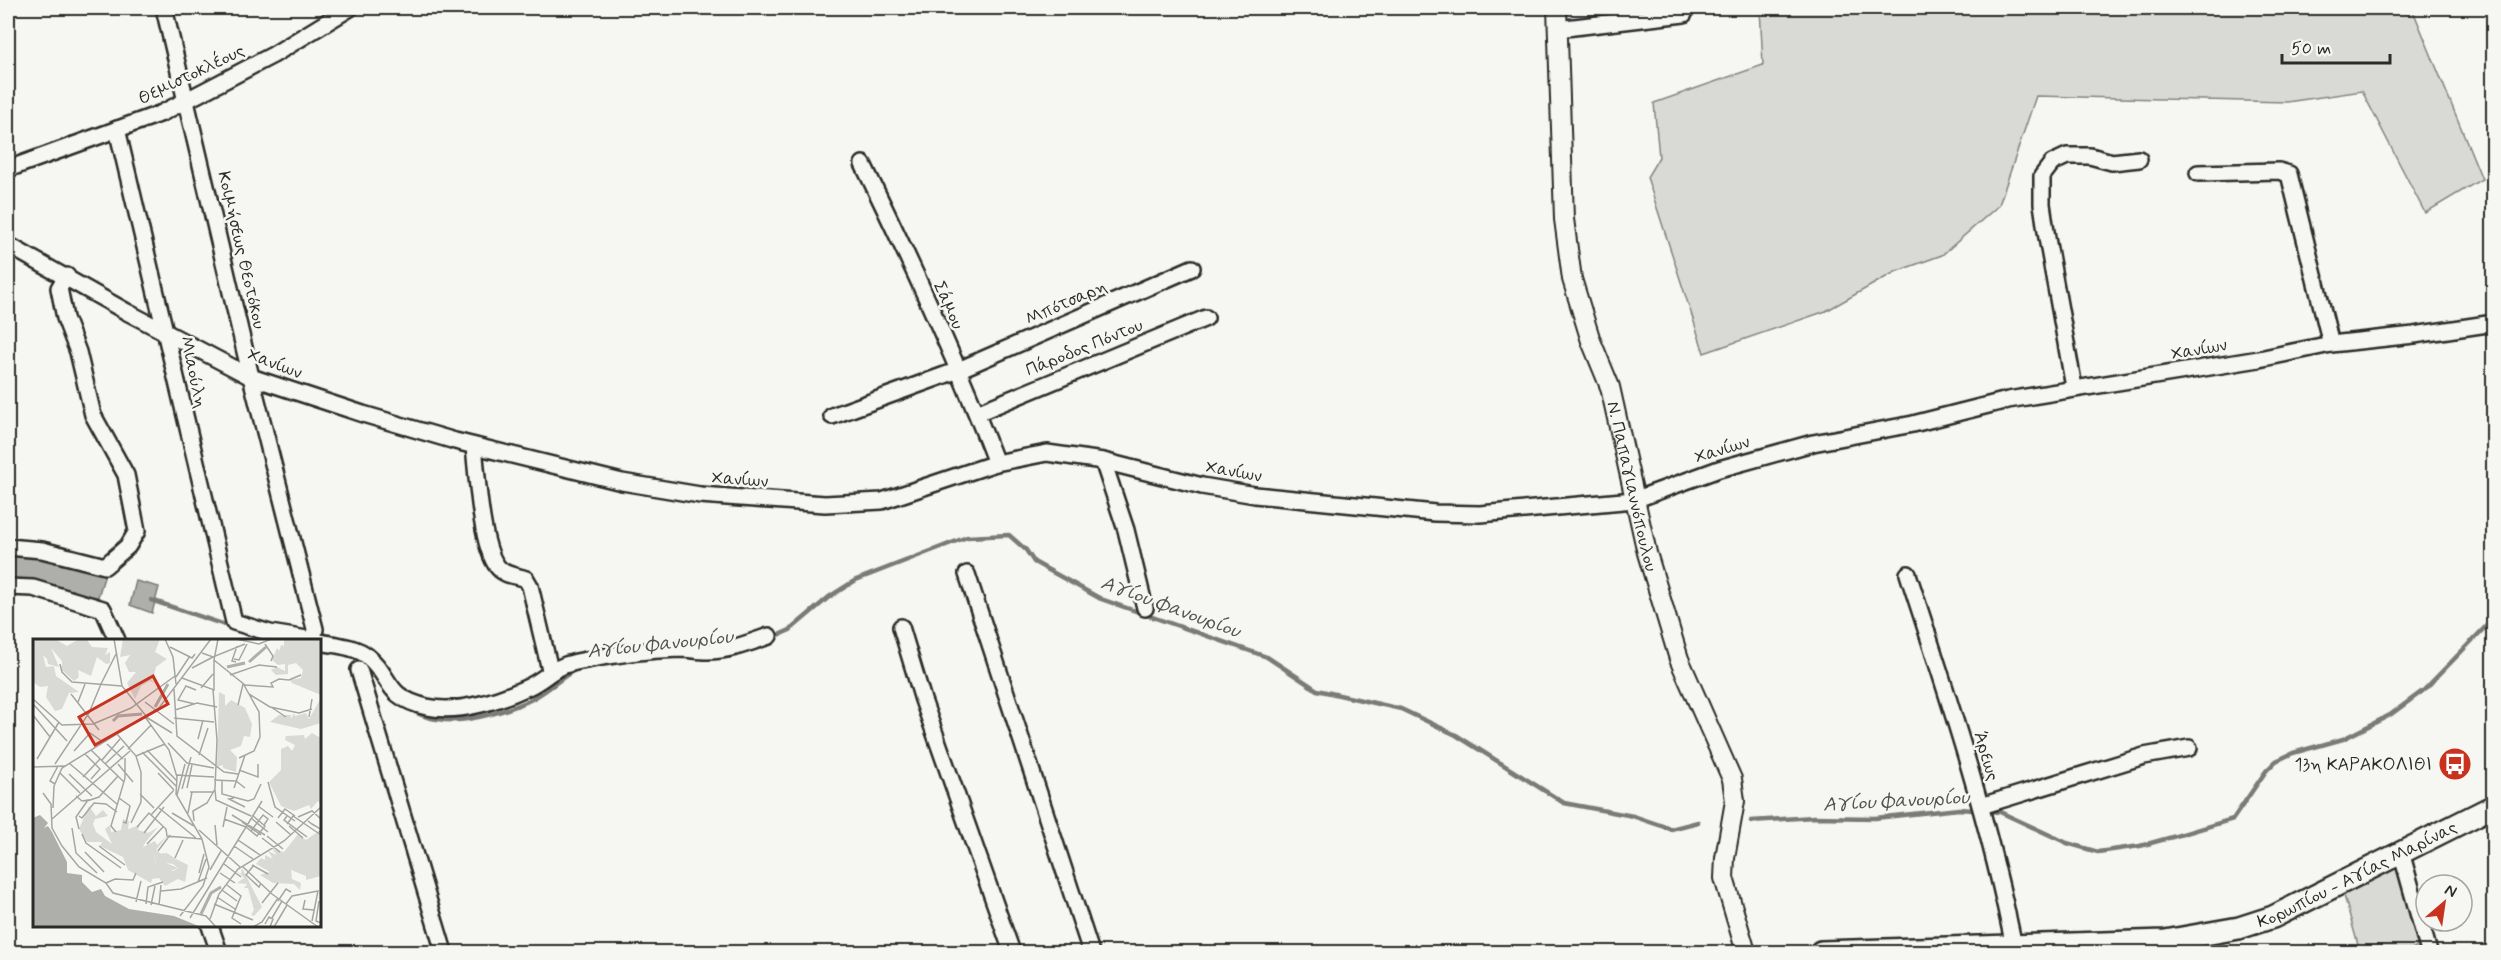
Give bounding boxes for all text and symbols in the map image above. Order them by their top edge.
scale bar [2282,27,2390,65]
text: 50 m [2291,37,2331,61]
street label: Θεμιστοκλέους [134,38,249,111]
street label: Κοιμήσεως Θεοτόκου [211,169,271,331]
street label: Μπότσαρη [1022,274,1111,332]
street label: Σάμου [927,278,969,333]
street label: Πάροδος Πόντου [1022,313,1147,382]
street label: Χανίων [2169,333,2229,367]
street label: Μιαούλη [174,334,212,411]
street label: Χανίων [244,343,305,385]
street label: Ν. Παπαγιαννόπουλου [1601,399,1663,575]
street label: Χανίων [1692,430,1753,470]
street label: Χανίων [1204,455,1264,489]
street label: Χανίων [711,466,769,494]
water label: Αγίου Φανουρίου [1097,570,1246,646]
water label: Αγίου Φανουρίου [586,623,736,666]
inset map [33,639,321,927]
street label: Άρεως [1968,729,2005,784]
bus stop icon: 13η ΚΑΡΑΚΟΛΙΘΙ [2437,746,2473,782]
place label: 13η ΚΑΡΑΚΟΛΙΘΙ [2294,753,2432,777]
water label: Αγίου Φανουρίου [1822,784,1972,819]
street label: Κορωπίου - Αγίας Μαρίνας [2254,816,2461,934]
north arrow [2414,873,2474,933]
text: N [2441,879,2460,903]

